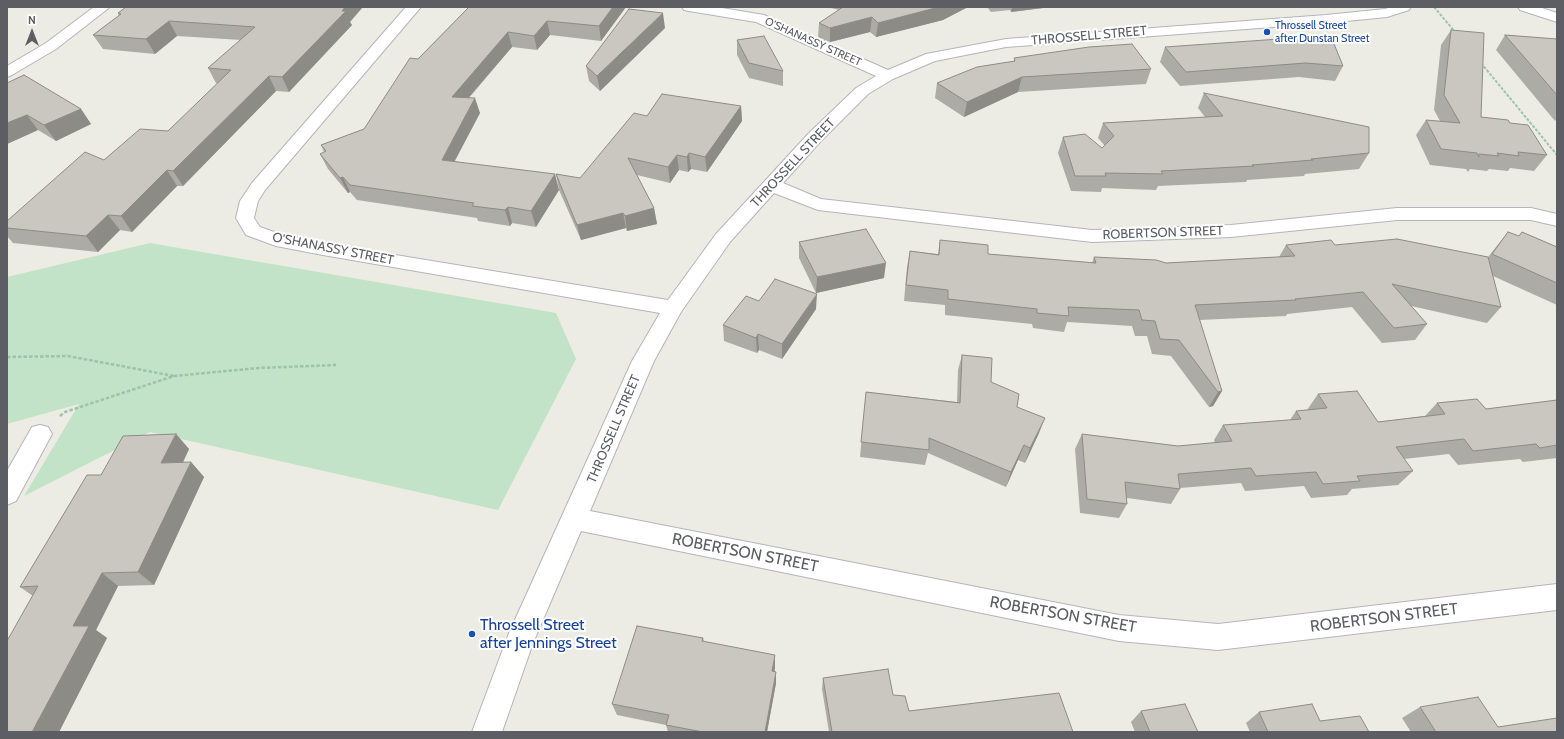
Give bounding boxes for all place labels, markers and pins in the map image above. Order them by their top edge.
place label: Throssell Street after Dunstan Street [1275,19,1369,45]
marker: Throssell Street after Dunstan Street [1262,27,1272,37]
place label: Throssell Street after Jennings Street [480,615,617,653]
marker: Throssell Street after Jennings Street [467,629,477,639]

